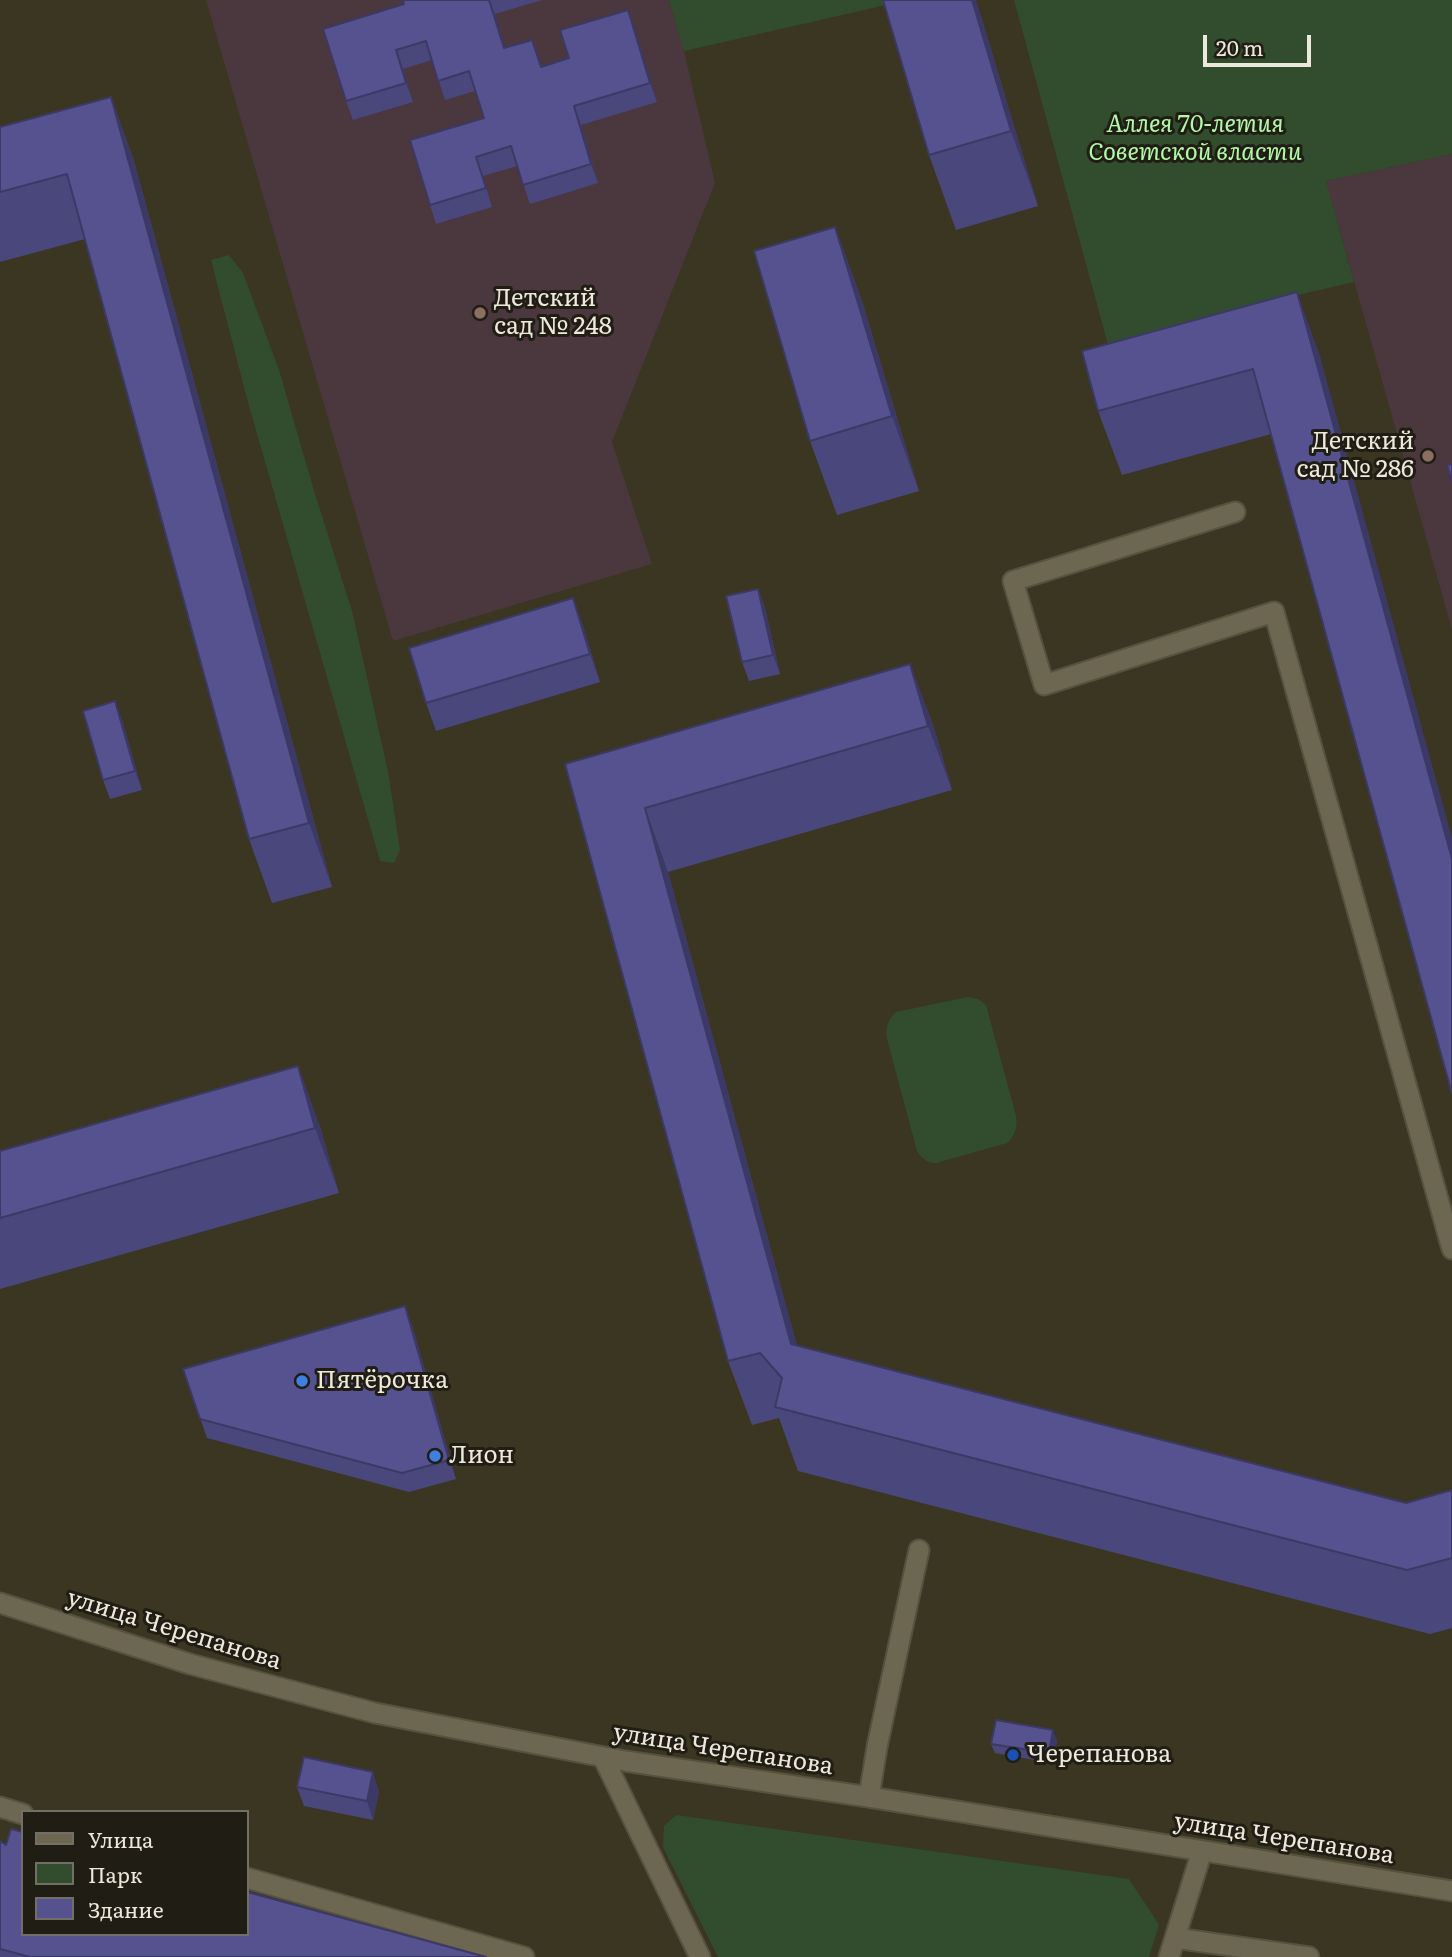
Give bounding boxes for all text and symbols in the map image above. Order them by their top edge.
scale bar [1207,21,1316,65]
text: 20 m [1216,31,1263,62]
park label: Аллея 70-летия Советской власти [1088,111,1302,167]
place label: Детский сад № 248 [494,285,612,341]
marker: Детский сад № 248 [472,305,488,321]
place label: Детский сад № 286 [1296,428,1414,484]
marker: Детский сад № 286 [1420,448,1436,464]
place label: Пятёрочка [316,1367,448,1395]
marker: Пятёрочка [294,1373,310,1389]
place label: Лион [449,1442,514,1470]
marker: Лион [427,1448,443,1464]
street label: улица Черепанова [63,1584,285,1676]
street label: улица Черепанова [611,1718,835,1782]
place label: Черепанова [1027,1741,1171,1769]
marker: Черепанова [1005,1747,1021,1763]
street label: улица Черепанова [1172,1807,1396,1871]
legend [21,1810,248,1936]
text: Улица [88,1823,153,1854]
text: Парк [88,1858,142,1889]
text: Здание [88,1893,164,1924]

